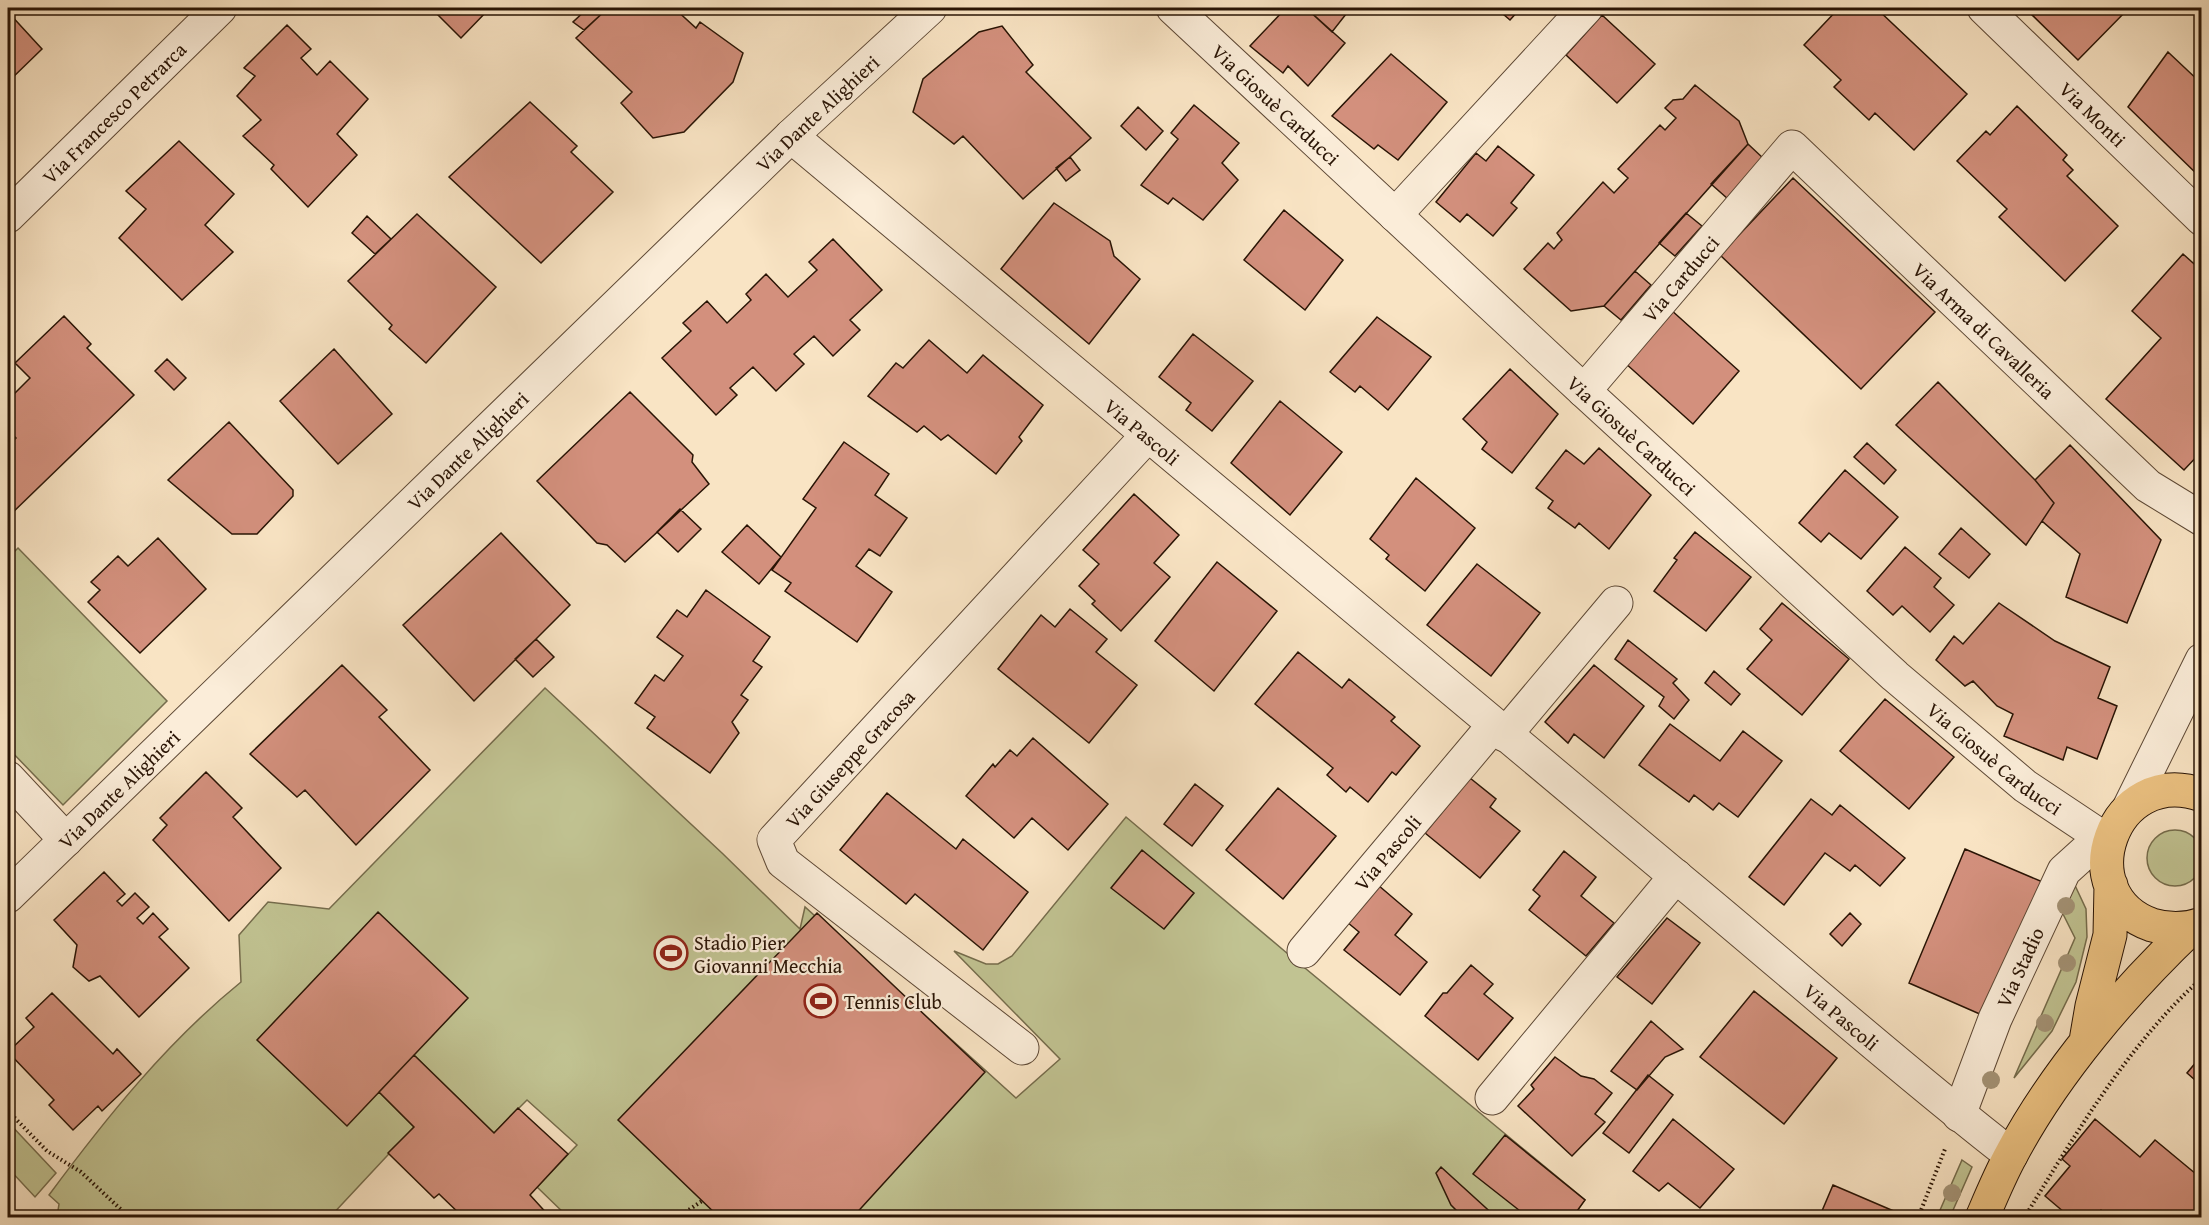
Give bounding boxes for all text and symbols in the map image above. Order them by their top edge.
street label: Via Francesco Petrarca [35,34,193,190]
street label: Via Giosuè Carducci [1206,37,1347,172]
street label: Via Dante Alighieri [749,47,885,178]
street label: Via Monti [2053,74,2133,153]
street label: Via Carducci [1635,228,1726,328]
street label: Via Arma di Cavalleria [1906,255,2062,405]
street label: Via Giosuè Carducci [1561,368,1703,502]
street label: Via Dante Alighieri [400,384,535,516]
street label: Via Pascoli [1098,391,1187,472]
street label: Via Giuseppe Gracosa [778,682,921,834]
street label: Via Giosuè Carducci [1921,695,2068,822]
street label: Via Dante Alighieri [51,722,186,855]
street label: Via Pascoli [1347,808,1428,896]
street label: Via Stadio [1988,922,2050,1012]
place label: Stadio Pier Giovanni Mecchia [694,928,843,980]
sports icon: Stadio Pier Giovanni Mecchia [653,935,689,971]
street label: Via Pascoli [1798,976,1886,1057]
sports icon: Tennis Club [803,983,839,1019]
place label: Tennis Club [844,987,942,1016]

